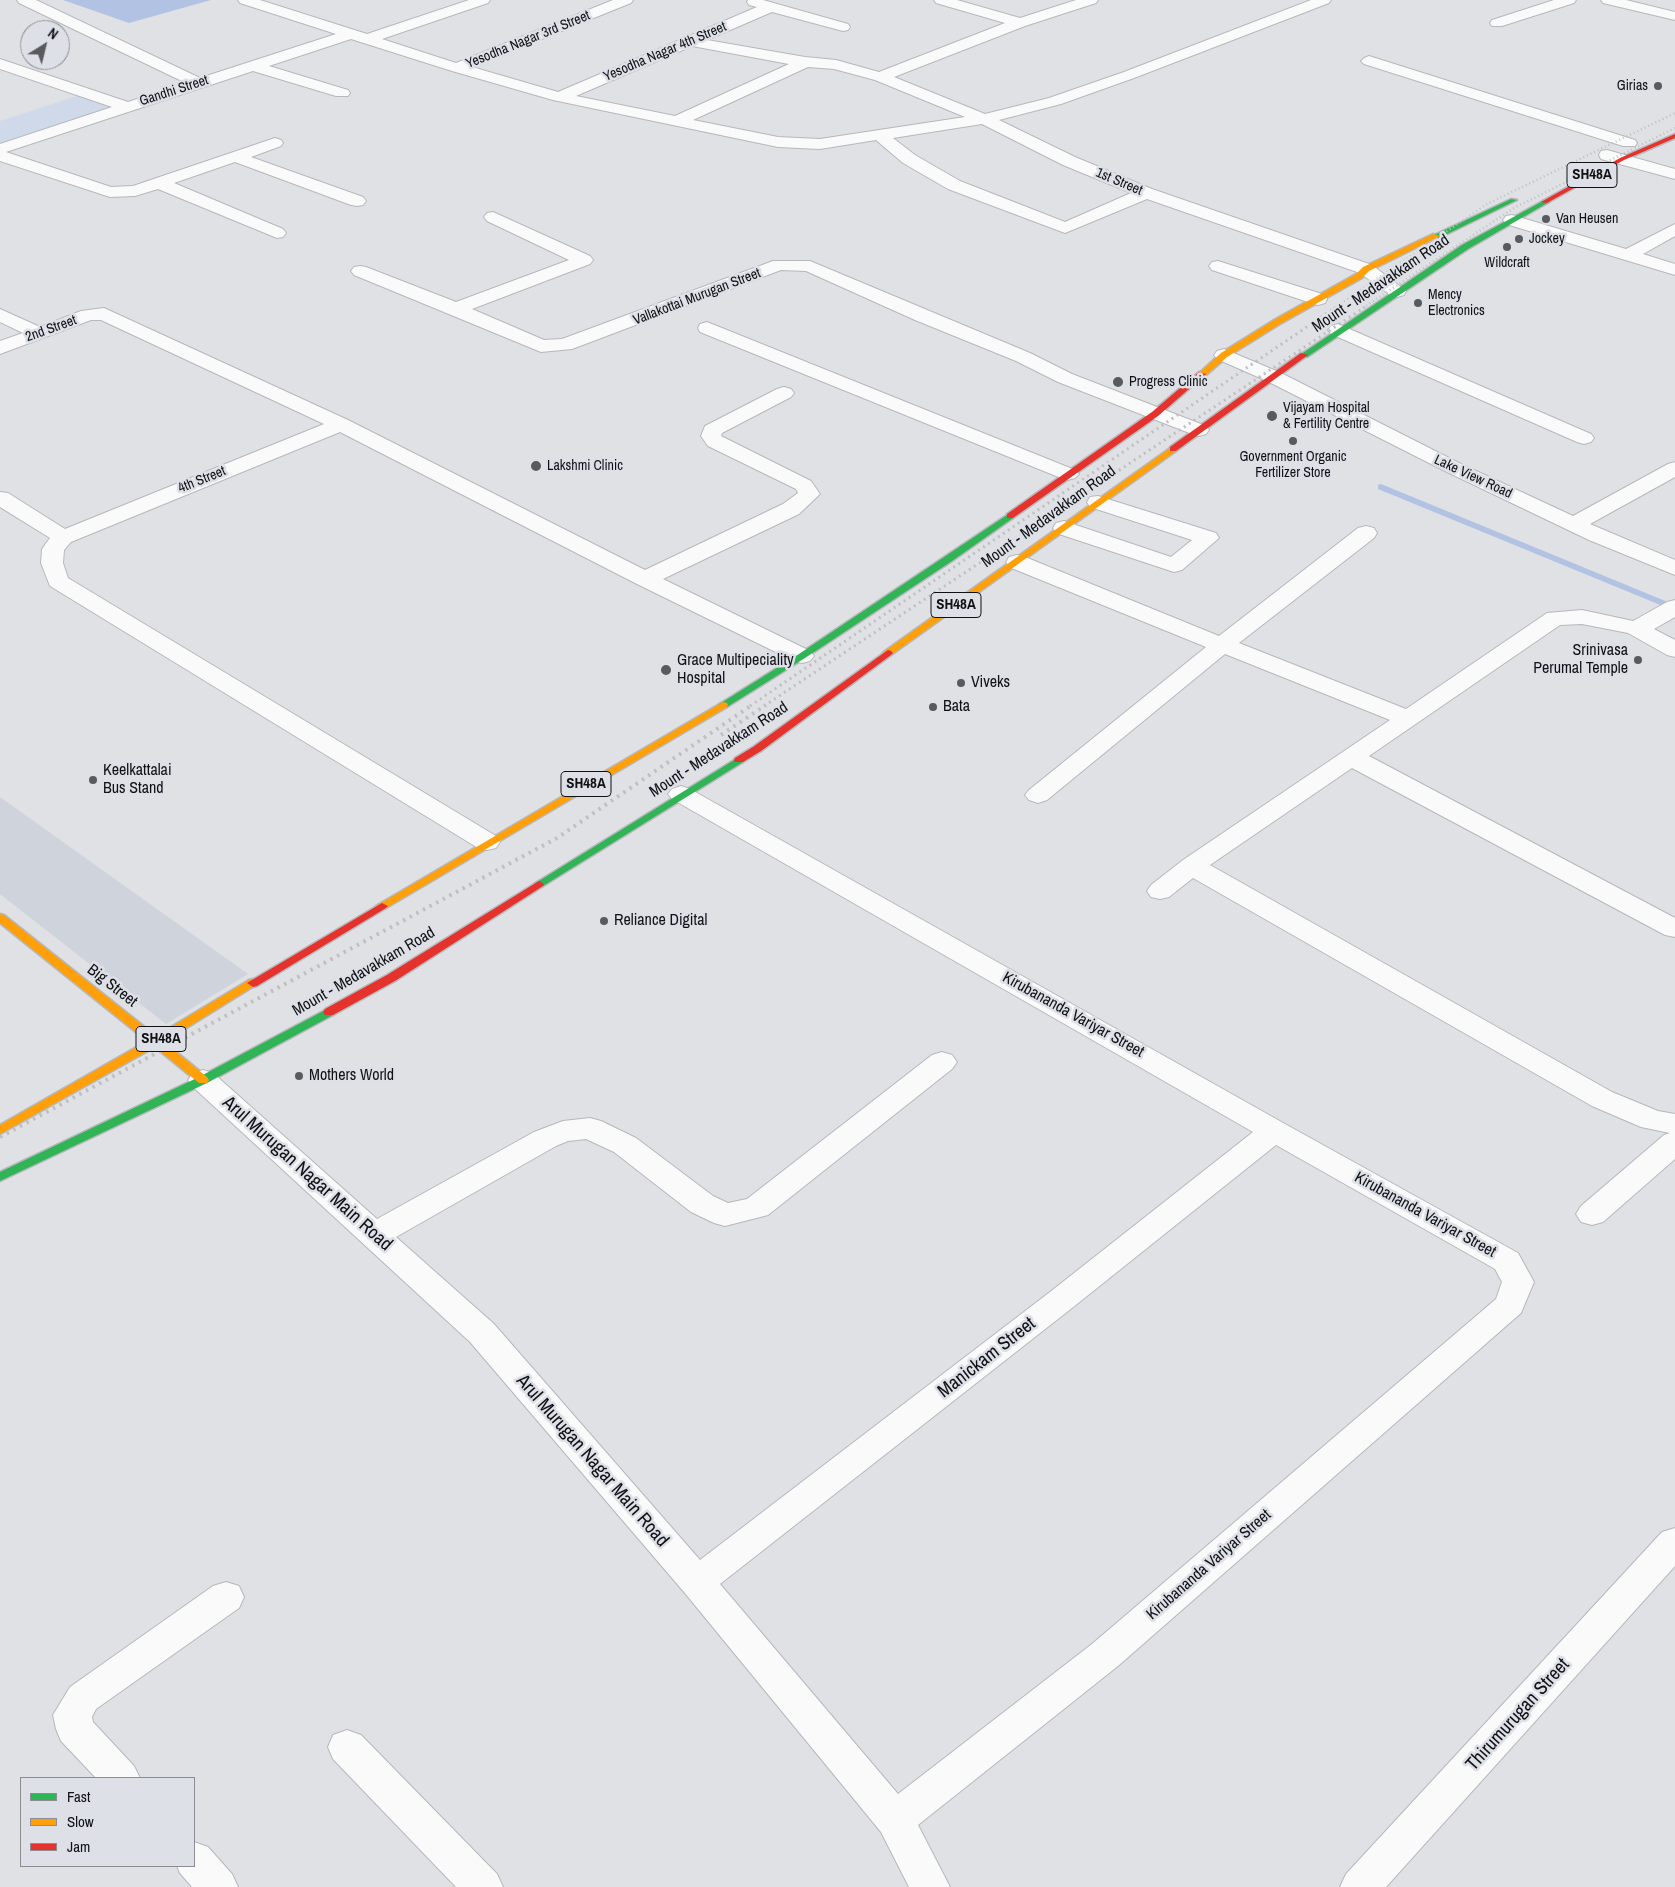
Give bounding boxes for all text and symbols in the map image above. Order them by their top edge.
street label: Yesodha Nagar 3rd Street [463,7,593,73]
street label: Yesodha Nagar 4th Street [601,19,729,85]
north arrow [20,20,70,70]
text: N [45,24,62,43]
street label: Gandhi Street [137,72,211,110]
place label: Girias [1617,78,1648,94]
marker: Girias [1652,80,1664,92]
road number: SH48A [1567,162,1617,188]
street label: 1st Street [1093,165,1145,199]
place label: Van Heusen [1556,211,1618,227]
marker: Van Heusen [1540,213,1552,225]
street label: Mount - Medavakkam Road [1309,231,1453,337]
place label: Jockey [1529,231,1565,247]
marker: Jockey [1513,233,1525,245]
marker: Wildcraft [1501,241,1513,253]
place label: Wildcraft [1484,255,1530,271]
street label: Vallakottai Murugan Street [631,265,763,329]
place label: Mency Electronics [1428,287,1485,320]
marker: Mency Electronics [1412,297,1424,309]
street label: 2nd Street [23,312,79,346]
place label: Progress Clinic [1129,374,1207,390]
marker: Progress Clinic [1111,375,1125,389]
place label: Vijayam Hospital & Fertility Centre [1283,400,1370,432]
marker: Vijayam Hospital & Fertility Centre [1265,409,1279,423]
marker: Government Organic Fertilizer Store [1287,435,1299,447]
place label: Government Organic Fertilizer Store [1239,449,1347,482]
street label: Lake View Road [1431,452,1515,502]
place label: Lakshmi Clinic [547,458,623,474]
marker: Lakshmi Clinic [529,459,543,473]
street label: Mount - Medavakkam Road [978,462,1120,572]
street label: 4th Street [176,463,228,497]
road number: SH48A [931,592,981,618]
place label: Srinivasa Perumal Temple [1533,641,1628,679]
place label: Grace Multipeciality Hospital [677,651,794,689]
marker: Srinivasa Perumal Temple [1632,654,1644,666]
marker: Grace Multipeciality Hospital [659,663,673,677]
place label: Viveks [971,673,1010,693]
marker: Viveks [955,677,967,689]
place label: Bata [943,697,970,717]
street label: Mount - Medavakkam Road [646,698,792,802]
marker: Bata [927,701,939,713]
place label: Keelkattalai Bus Stand [103,761,172,799]
road number: SH48A [561,772,611,796]
marker: Keelkattalai Bus Stand [87,774,99,786]
place label: Reliance Digital [614,911,707,931]
marker: Reliance Digital [598,915,610,927]
street label: Mount - Medavakkam Road [289,923,439,1021]
street label: Big Street [83,960,141,1012]
street label: Kirubananda Variyar Street [999,968,1147,1062]
road number: SH48A [136,1026,186,1052]
place label: Mothers World [309,1066,394,1086]
marker: Mothers World [293,1070,305,1082]
street label: Arul Murugan Nagar Main Road [217,1092,397,1256]
street label: Kirubananda Variyar Street [1351,1168,1499,1262]
street label: Manickam Street [934,1313,1040,1403]
street label: Arul Murugan Nagar Main Road [511,1370,673,1552]
street label: Kirubananda Variyar Street [1143,1506,1275,1624]
street label: Thirumurugan Street [1461,1654,1575,1776]
legend [20,1777,195,1867]
text: Fast [67,1786,90,1807]
text: Slow [67,1811,94,1832]
text: Jam [67,1836,90,1857]

